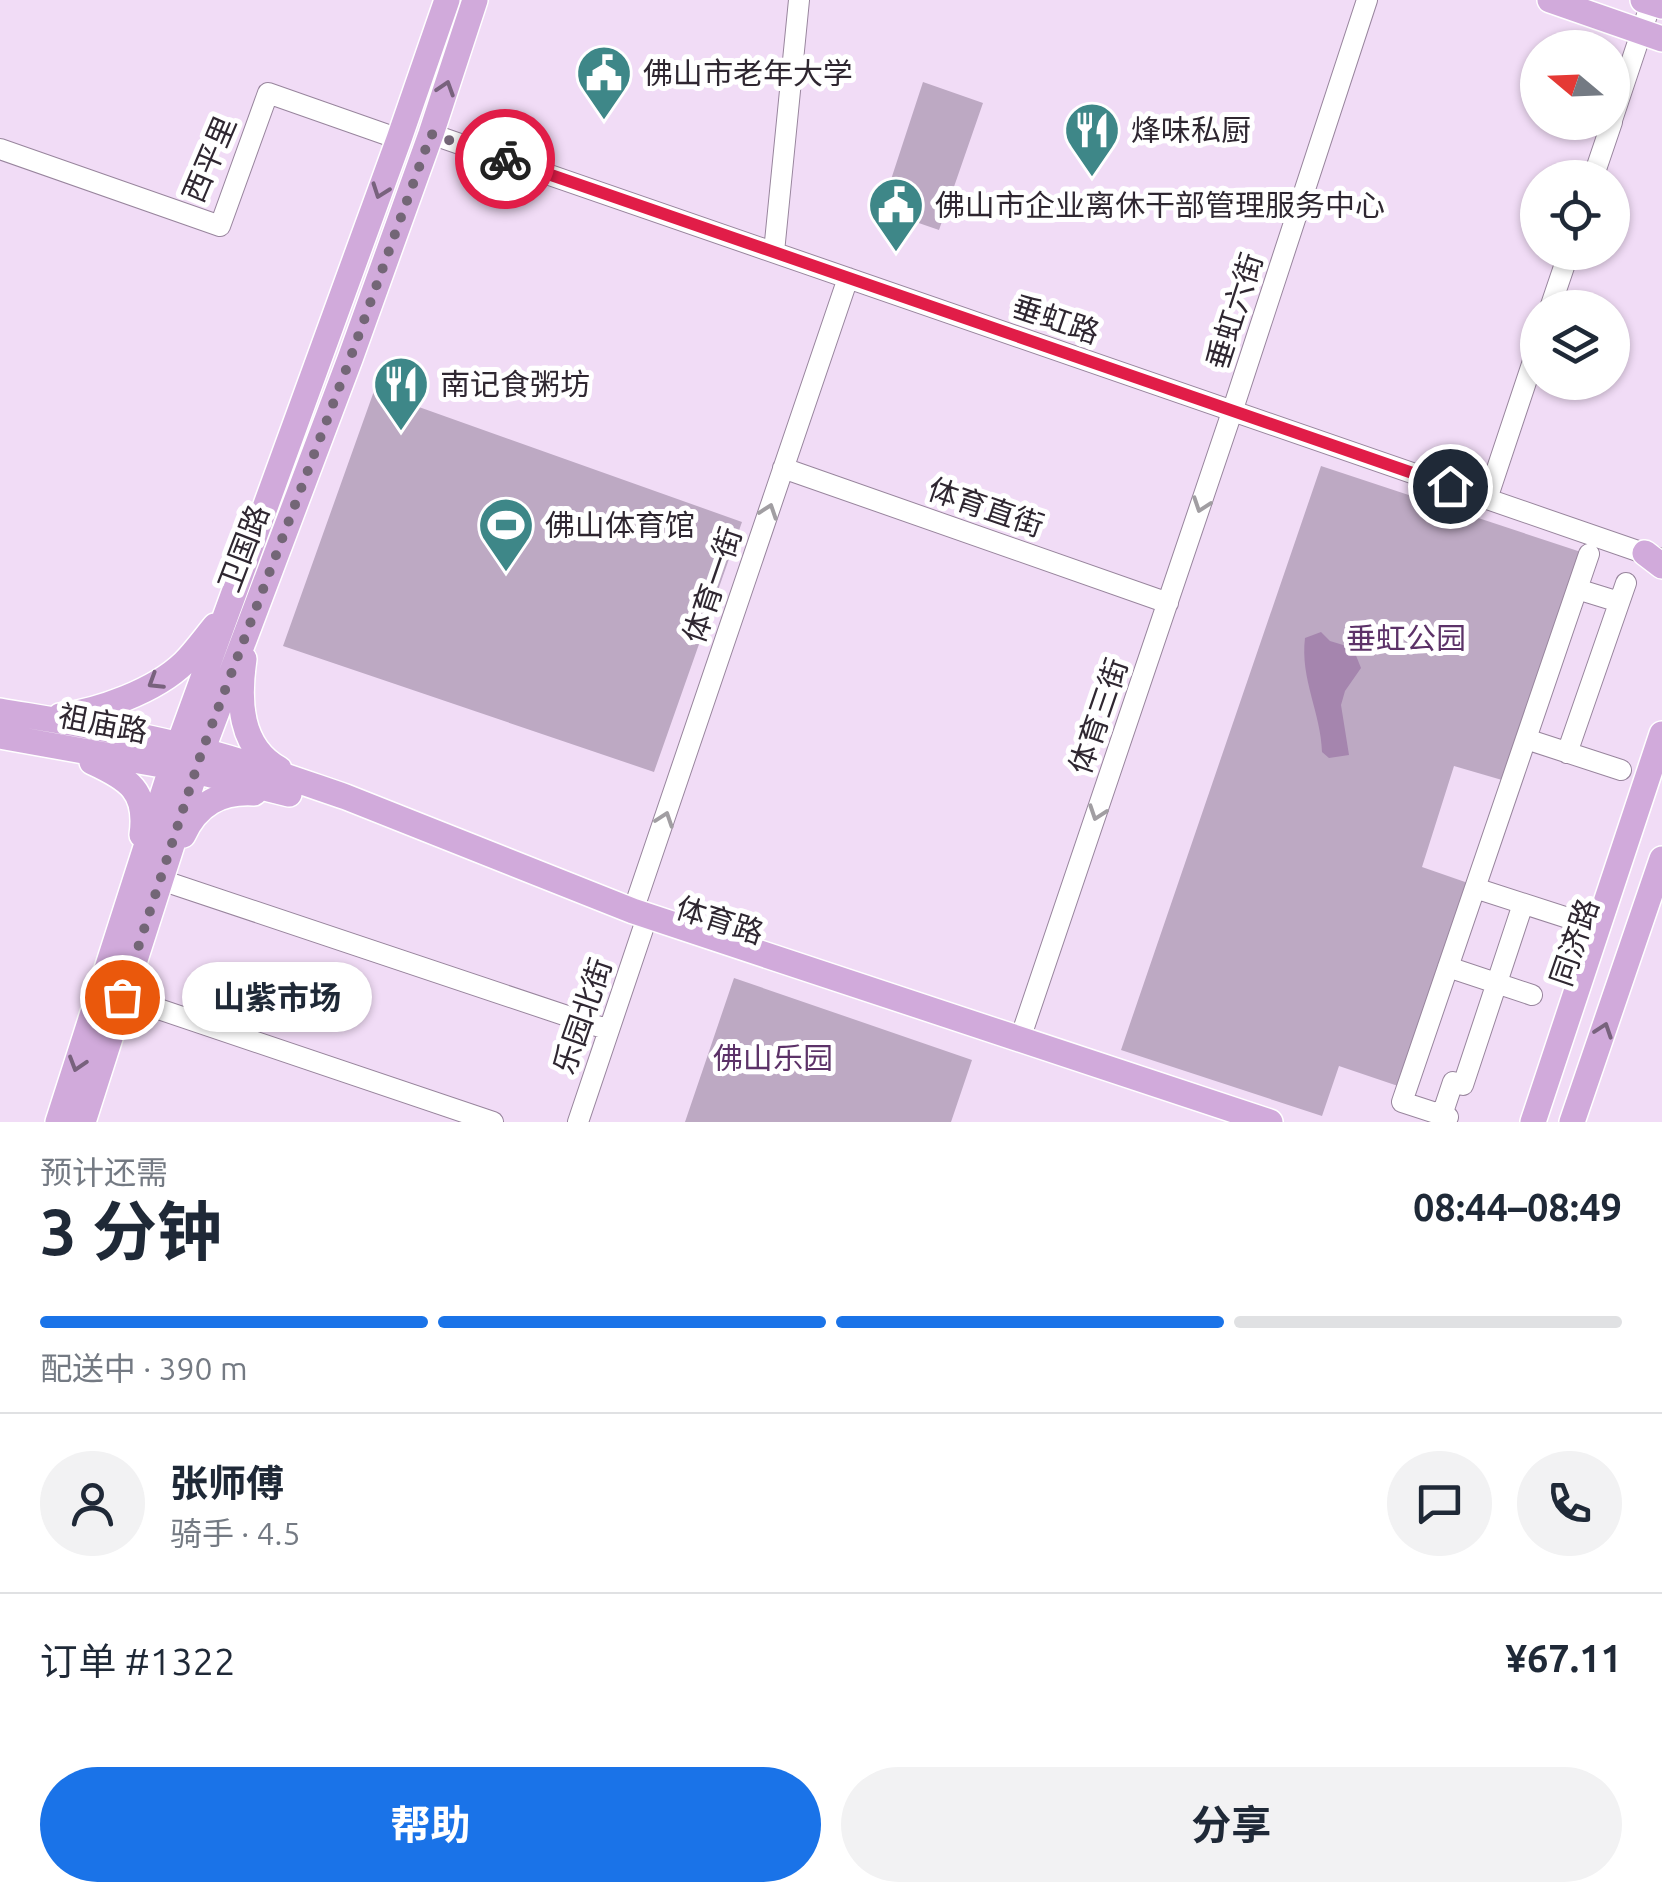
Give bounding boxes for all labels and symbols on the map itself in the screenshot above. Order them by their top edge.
north arrow [1520,30,1630,140]
public building icon: 佛山市老年大学 [574,43,634,122]
place label: 佛山市老年大学 [643,56,853,90]
one-way arrow [435,81,455,98]
restaurant icon: 烽味私厨 [1062,100,1122,179]
courier [455,109,555,209]
street label: 西平里 [176,111,242,207]
place label: 烽味私厨 [1131,113,1251,147]
public building icon: 佛山市企业离休干部管理服务中心 [866,175,926,254]
one-way arrow [371,182,392,199]
place label: 佛山市企业离休干部管理服务中心 [935,188,1385,222]
street label: 垂虹六街 [1199,249,1269,373]
street label: 垂虹路 [1008,288,1104,350]
restaurant icon: 南记食粥坊 [371,354,431,433]
place label: 南记食粥坊 [440,367,590,401]
pin [1408,444,1493,529]
street label: 体育直街 [924,471,1048,543]
sports icon: 佛山体育馆 [476,495,536,574]
one-way arrow [1192,495,1213,512]
street label: 卫国路 [211,500,275,596]
one-way arrow [757,504,777,521]
place label: 佛山体育馆 [545,508,695,542]
street label: 体育一街 [676,523,748,647]
park label: 垂虹公园 [1346,621,1466,655]
street label: 体育三街 [1062,654,1134,778]
one-way arrow [148,670,166,689]
street label: 祖庙路 [56,698,150,748]
one-way arrow [1088,803,1108,820]
one-way arrow [653,811,673,828]
street label: 体育路 [672,890,768,950]
street label: 同济路 [1543,894,1605,990]
street label: 乐园北街 [546,954,618,1078]
pin [80,955,165,1040]
callout: 山紫市场 [182,962,372,1032]
one-way arrow [1592,1022,1612,1039]
park label: 佛山乐园 [713,1041,833,1075]
one-way arrow [68,1054,88,1071]

